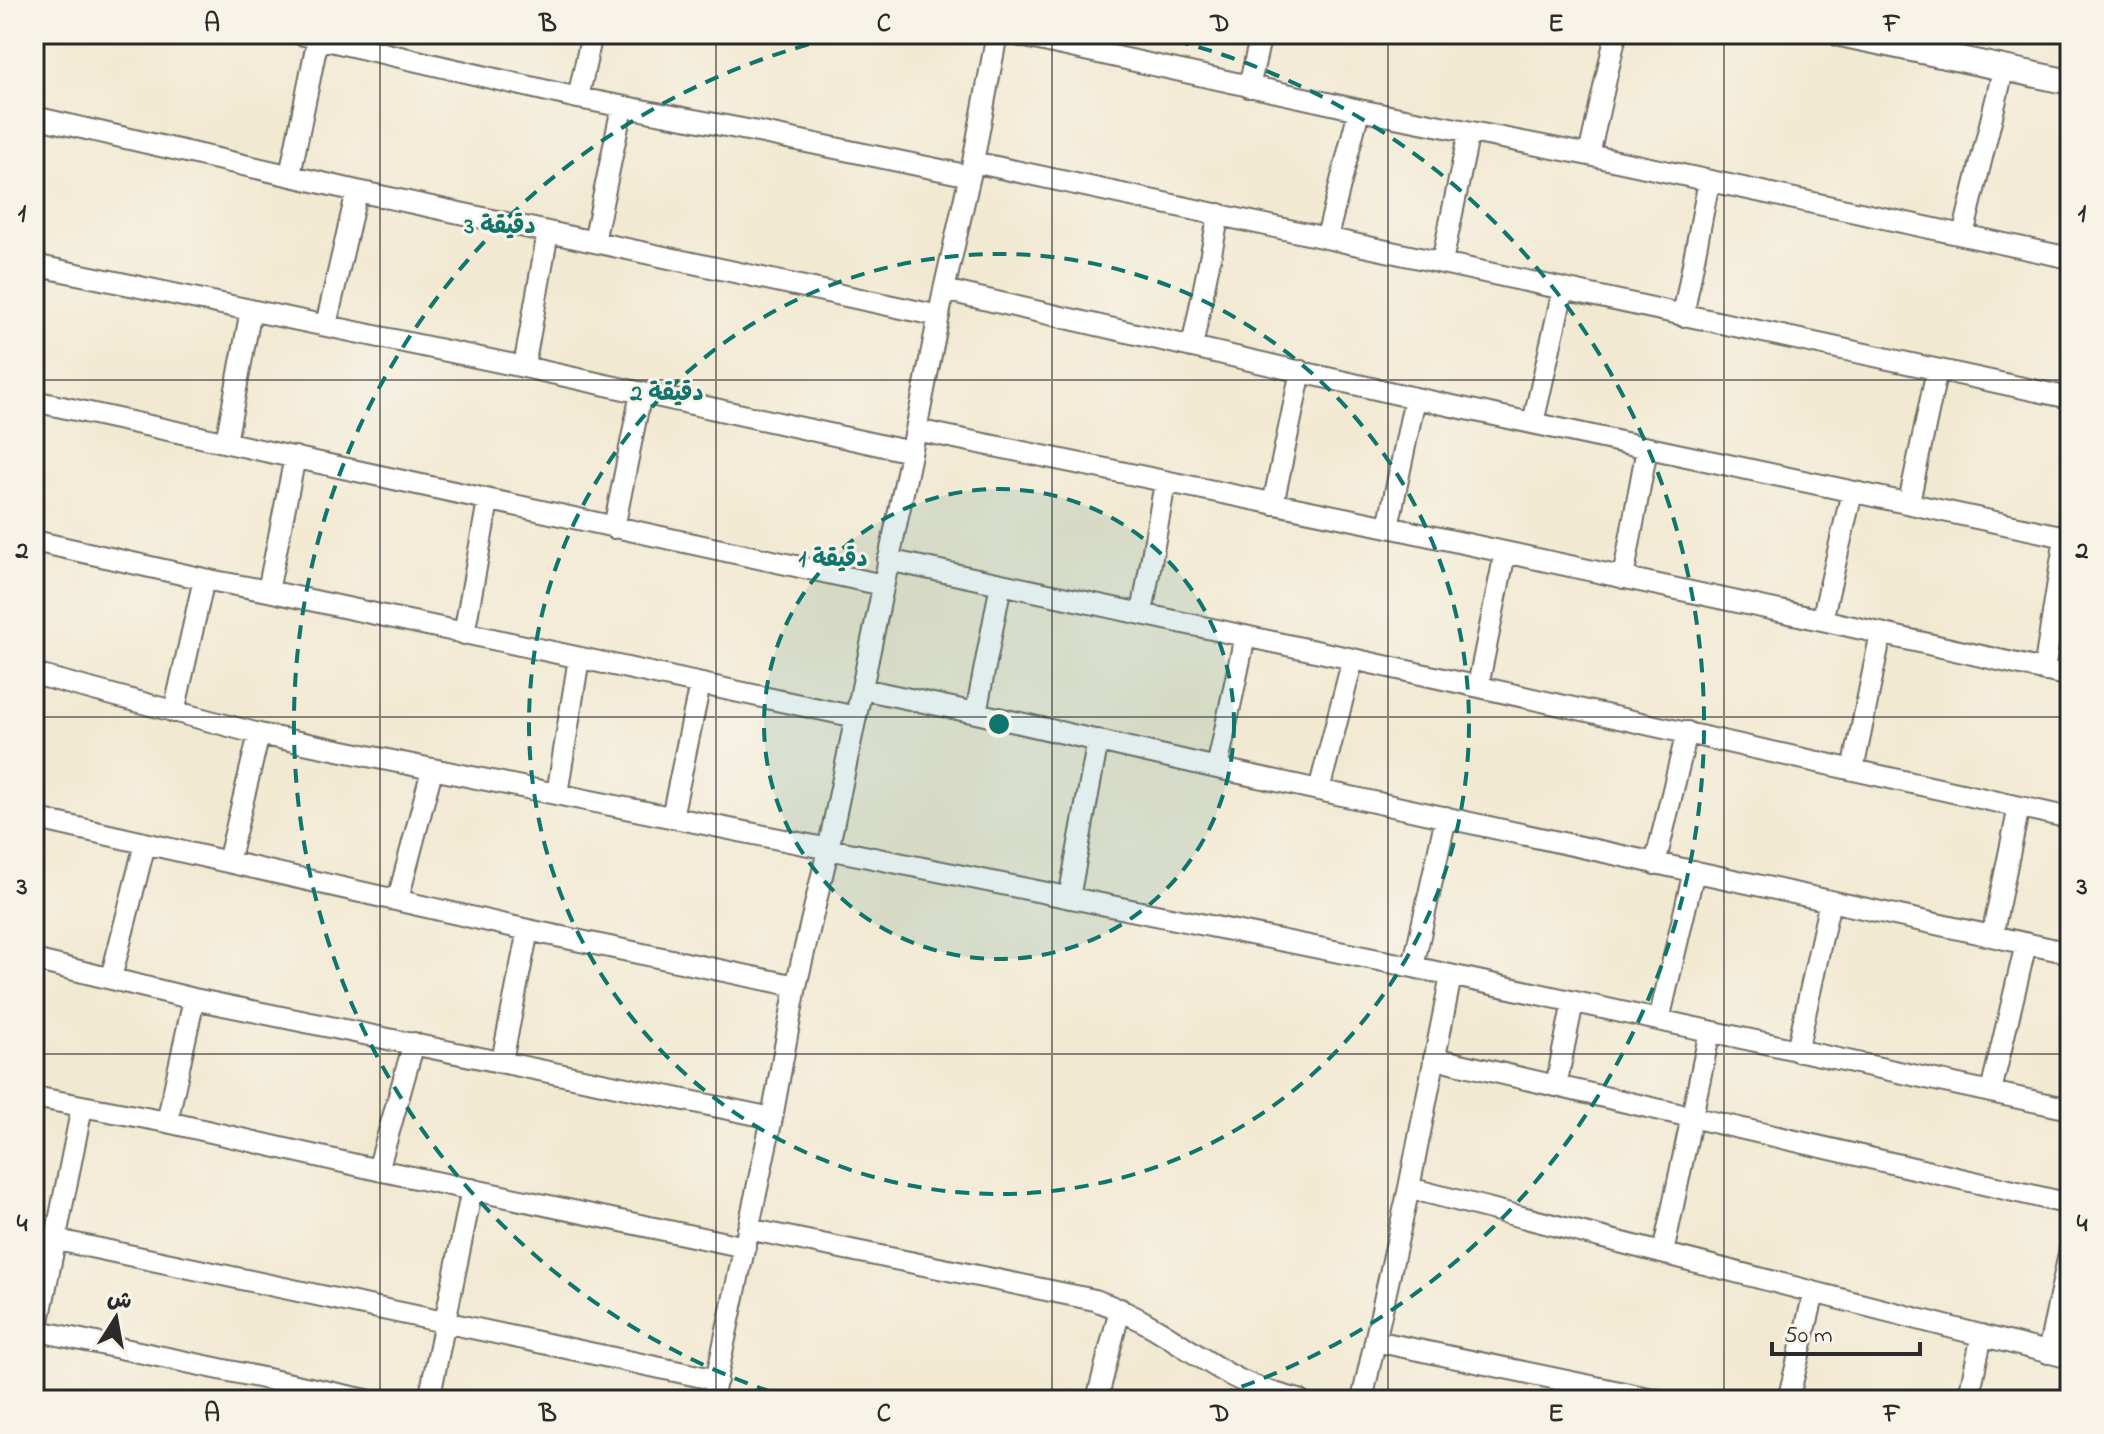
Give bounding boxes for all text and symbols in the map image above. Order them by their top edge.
text: A [204,6,220,44]
text: B [538,6,557,44]
text: C [877,6,891,44]
text: D [1209,6,1230,44]
text: E [1548,6,1564,44]
text: F [1882,6,1901,44]
text: 1 [18,196,27,234]
text: 1 [2078,196,2087,234]
text: 3 دقيقة [463,210,536,245]
text: 2 دقيقة [629,377,704,412]
text: 2 [15,533,29,571]
text: 2 [2075,533,2089,571]
text: 1 دقيقة [798,543,868,578]
centre of rings [985,710,1013,738]
text: 3 [16,869,28,907]
text: 3 [2076,869,2088,907]
text: 4 [17,1206,28,1244]
text: 4 [2077,1206,2088,1244]
north arrow [76,1278,156,1358]
text: ش [104,1283,134,1319]
scale bar [1772,1306,1920,1356]
text: 50 m [1784,1319,1833,1354]
text: A [204,1396,220,1434]
text: B [538,1396,557,1434]
text: C [877,1396,891,1434]
text: D [1209,1396,1230,1434]
text: E [1548,1396,1564,1434]
text: F [1882,1396,1901,1434]

